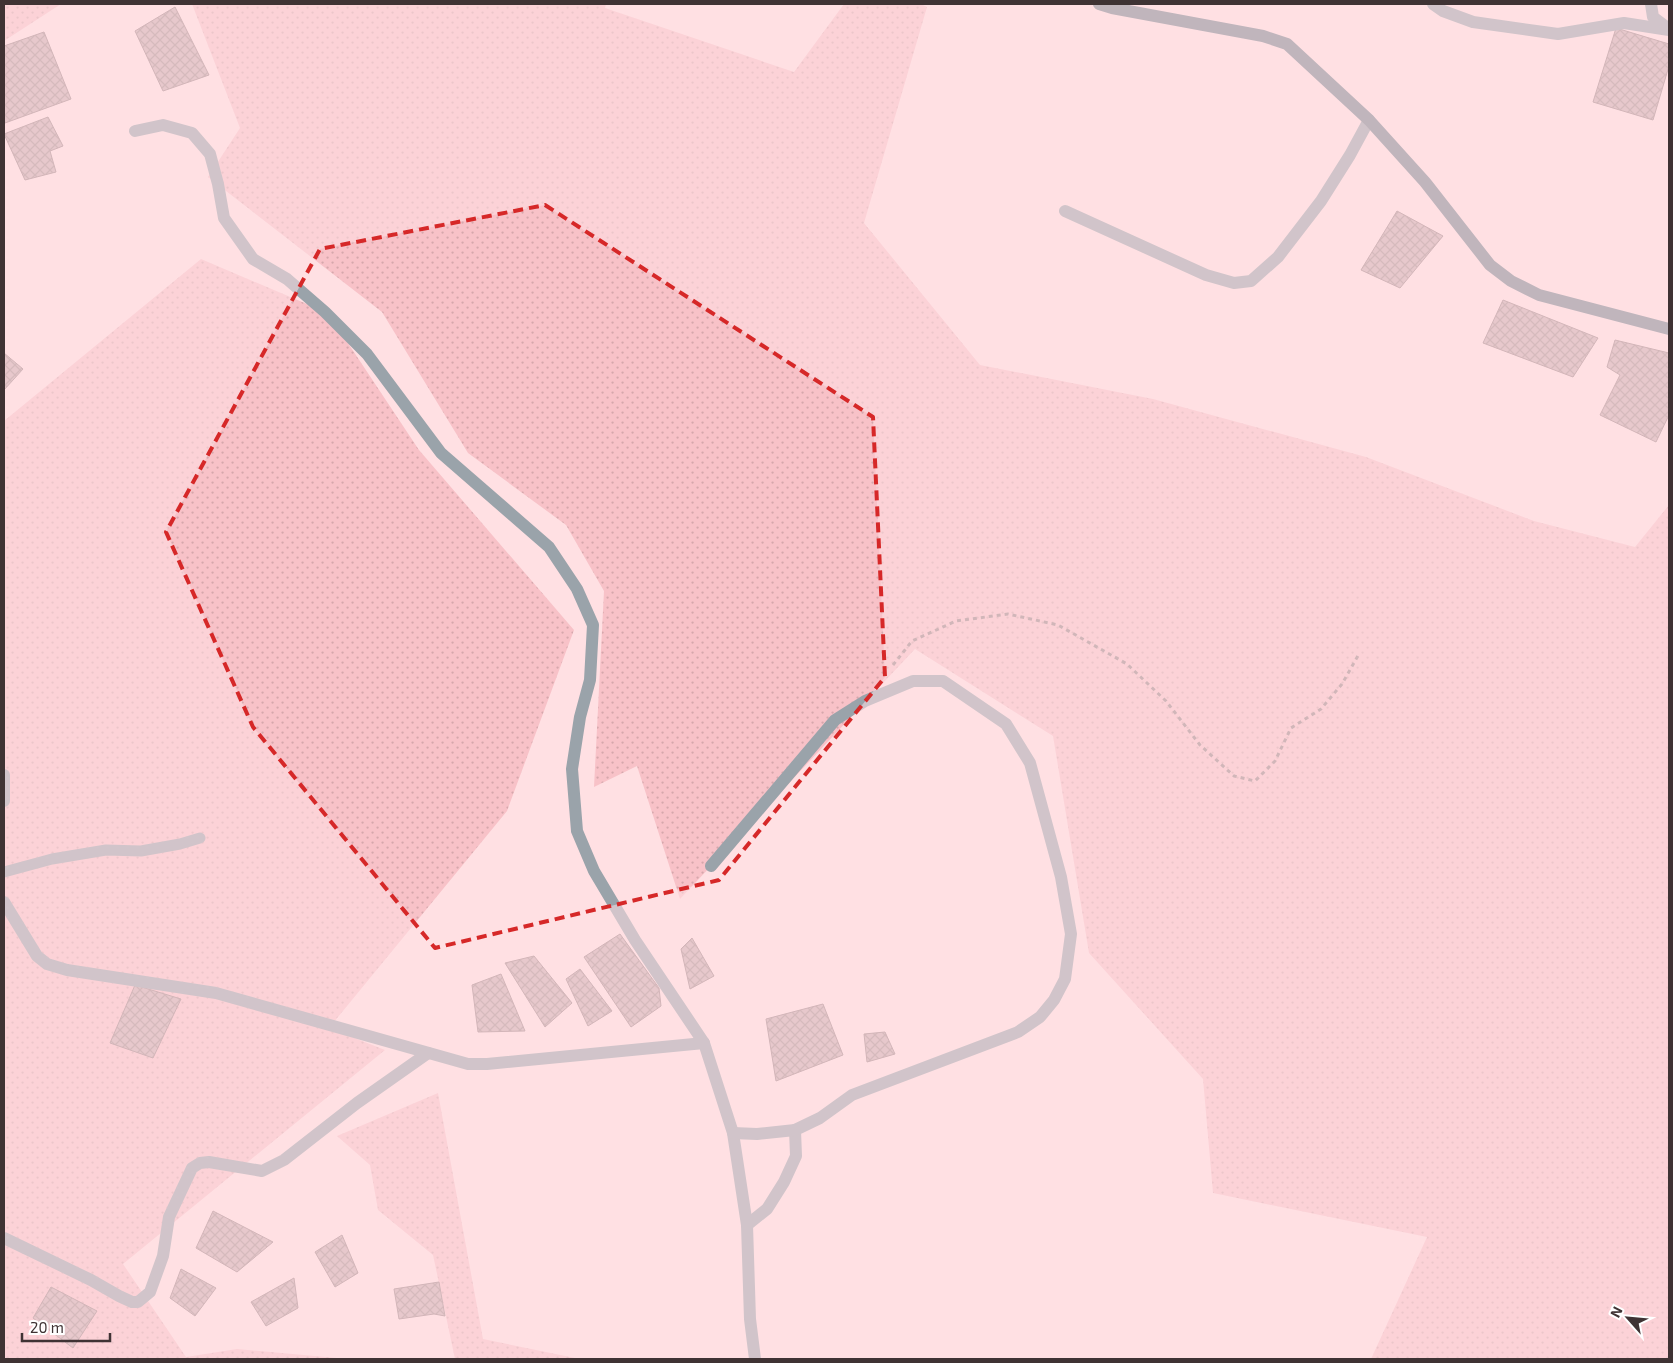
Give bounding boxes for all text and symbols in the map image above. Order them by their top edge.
north arrow [1603,1293,1653,1343]
text: N [1606,1304,1626,1320]
scale bar [22,1310,110,1342]
text: 20 m [30,1318,64,1336]

